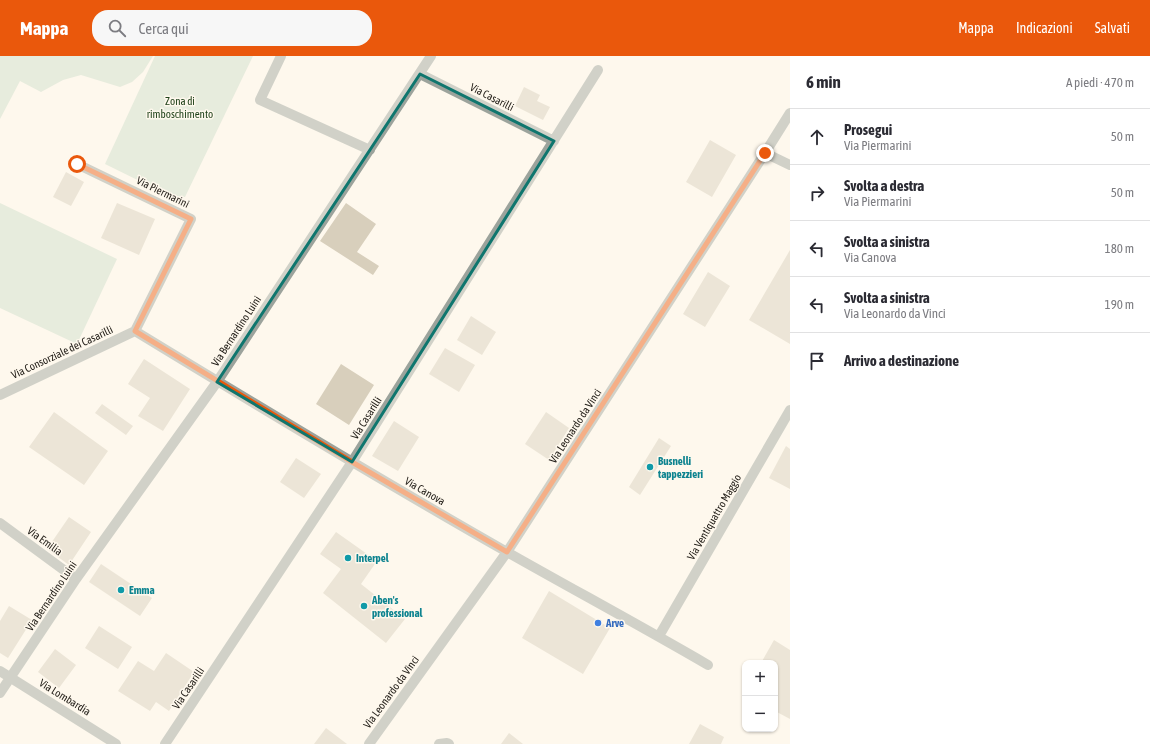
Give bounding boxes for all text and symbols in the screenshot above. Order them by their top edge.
search box [92,10,372,46]
text: Mappa [20,17,68,39]
icon: search [106,17,128,39]
text: Cerca qui [138,20,189,37]
text: Mappa [958,20,994,36]
text: Indicazioni [1016,20,1073,36]
text: Salvati [1095,20,1130,36]
text: 6 min [806,72,841,92]
text: A piedi · 470 m [1066,75,1134,90]
street label: Via Casarilli [468,81,516,113]
park label: Zona di rimboschimento [147,95,213,120]
text: Prosegui [844,121,892,138]
icon: ahead [806,126,828,148]
text: 50 m [1111,129,1134,144]
text: Via Piermarini [844,138,912,153]
route end [756,144,774,162]
route start [68,155,86,173]
street label: Via Piermarini [135,174,191,210]
text: Svolta a destra [844,177,924,194]
icon: right [806,182,828,204]
text: 50 m [1111,185,1134,200]
text: Via Piermarini [844,194,912,209]
text: Svolta a sinistra [844,233,930,250]
icon: left [806,238,828,260]
text: 180 m [1105,241,1134,256]
text: Via Canova [844,250,897,265]
text: Svolta a sinistra [844,289,930,306]
street label: Via Bernardino Luini [209,294,263,368]
icon: left [806,294,828,316]
text: 190 m [1105,297,1134,312]
text: Via Leonardo da Vinci [844,306,946,321]
street label: Via Consorziale dei Casarilli [9,323,115,381]
icon: arrive [806,350,828,372]
text: Arrivo a destinazione [844,352,959,369]
street label: Via Leonardo da Vinci [546,387,604,465]
street label: Via Casarilli [348,395,384,441]
place label: Busnelli tappezzieri [657,455,703,480]
marker: Busnelli tappezzieri [645,462,655,472]
street label: Via Ventiquattro Maggio [685,472,743,562]
street label: Via Canova [403,475,447,507]
street label: Via Emilia [25,524,65,558]
place label: Interpel [356,552,390,564]
marker: Interpel [343,553,353,563]
street label: Via Bernardino Luini [23,559,79,633]
place label: Emma [129,584,155,596]
marker: Emma [116,585,126,595]
place label: Aben's professional [371,594,424,619]
marker: Aben's professional [359,601,369,611]
place label: Arve [605,617,624,629]
marker: Arve [593,618,603,628]
street label: Via Leonardo da Vinci [361,654,421,730]
map controls [742,660,778,732]
button: + [742,660,778,696]
street label: Via Casarilli [170,665,206,711]
street label: Via Lombardia [37,676,93,718]
button: − [742,696,778,732]

